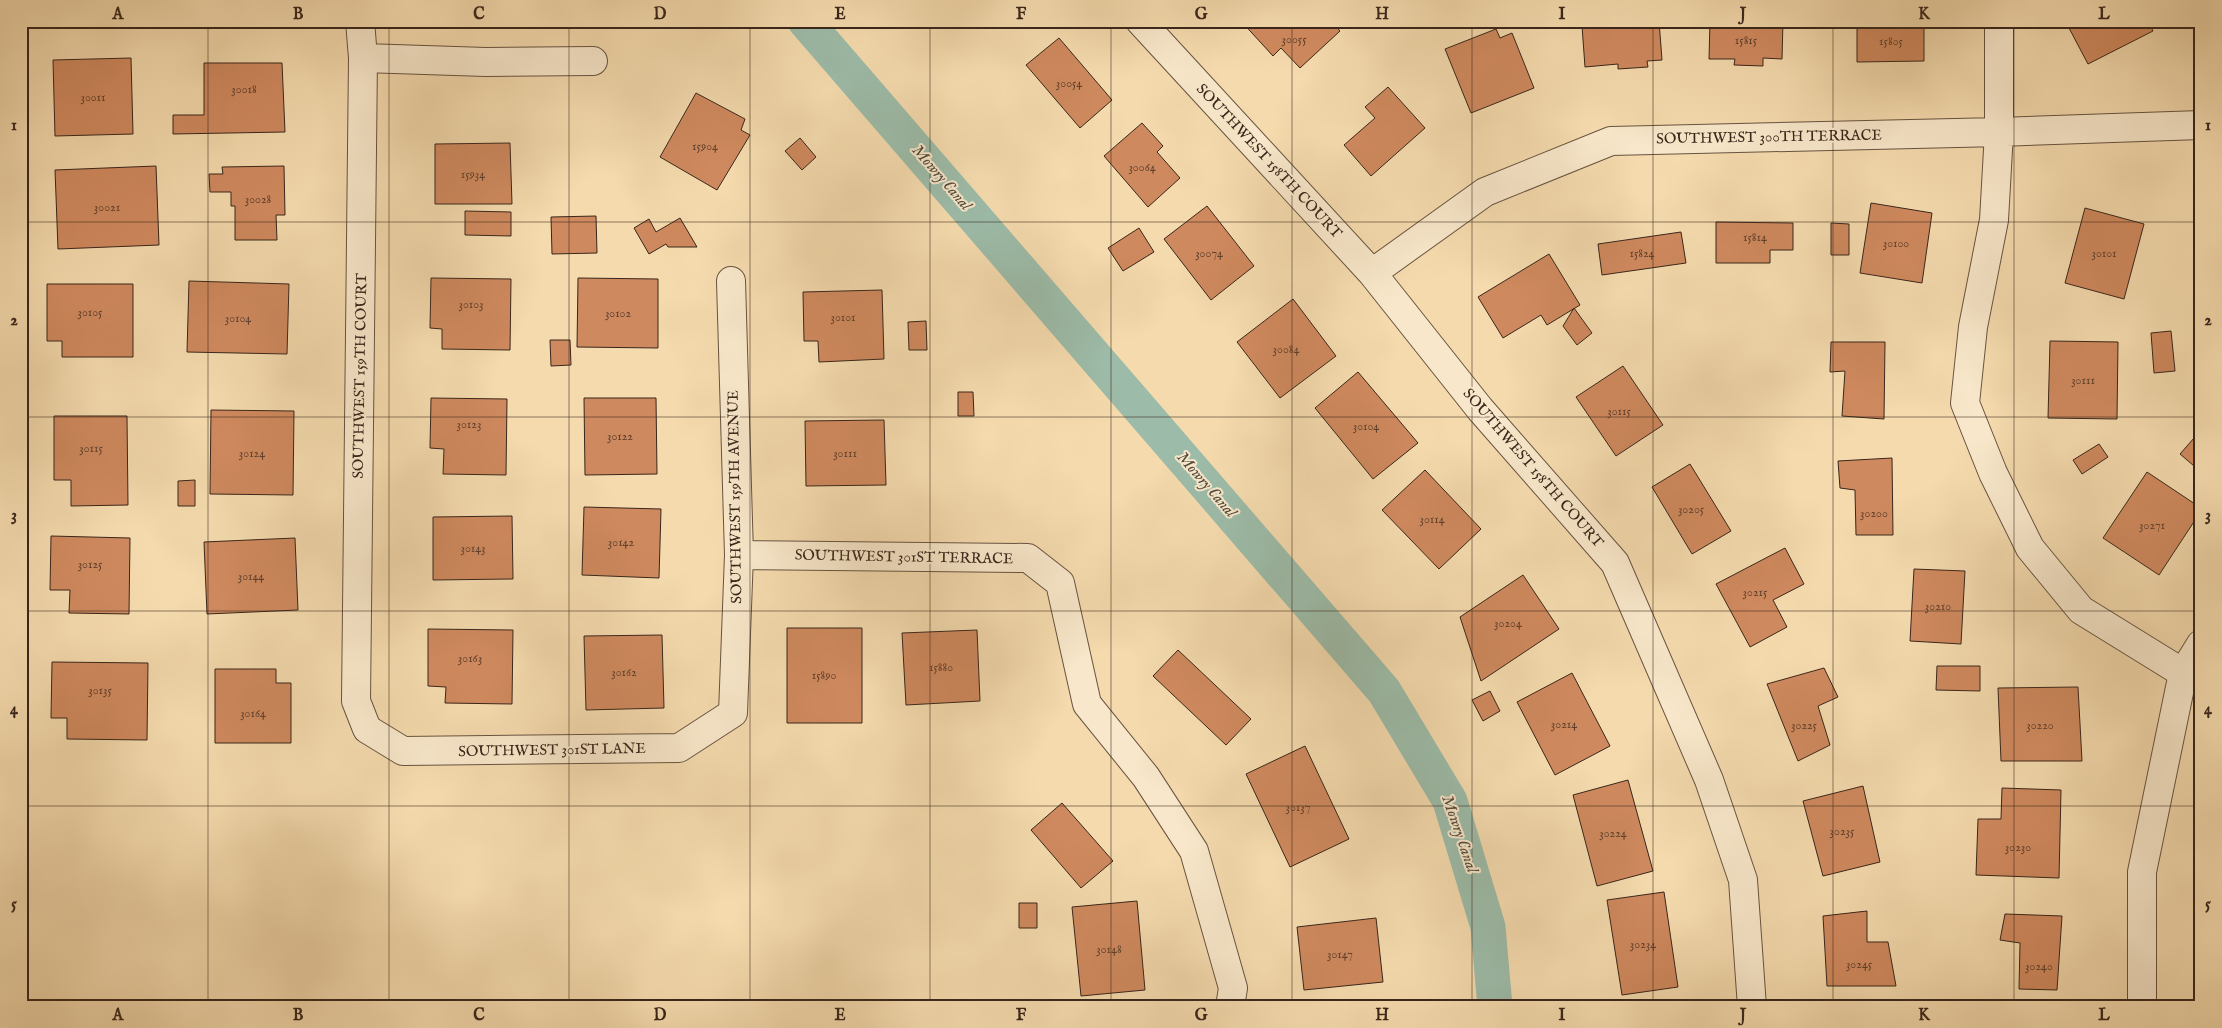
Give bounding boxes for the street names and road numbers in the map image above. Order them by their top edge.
street label: SOUTHWEST 158TH COURT [1192,80,1346,242]
street label: SOUTHWEST 300TH TERRACE [1656,126,1882,148]
street label: SOUTHWEST 159TH COURT [349,273,371,479]
street label: SOUTHWEST 158TH COURT [1459,384,1607,552]
street label: SOUTHWEST 159TH AVENUE [724,390,746,604]
street label: SOUTHWEST 301ST TERRACE [795,546,1013,568]
street label: SOUTHWEST 301ST LANE [458,739,646,761]

